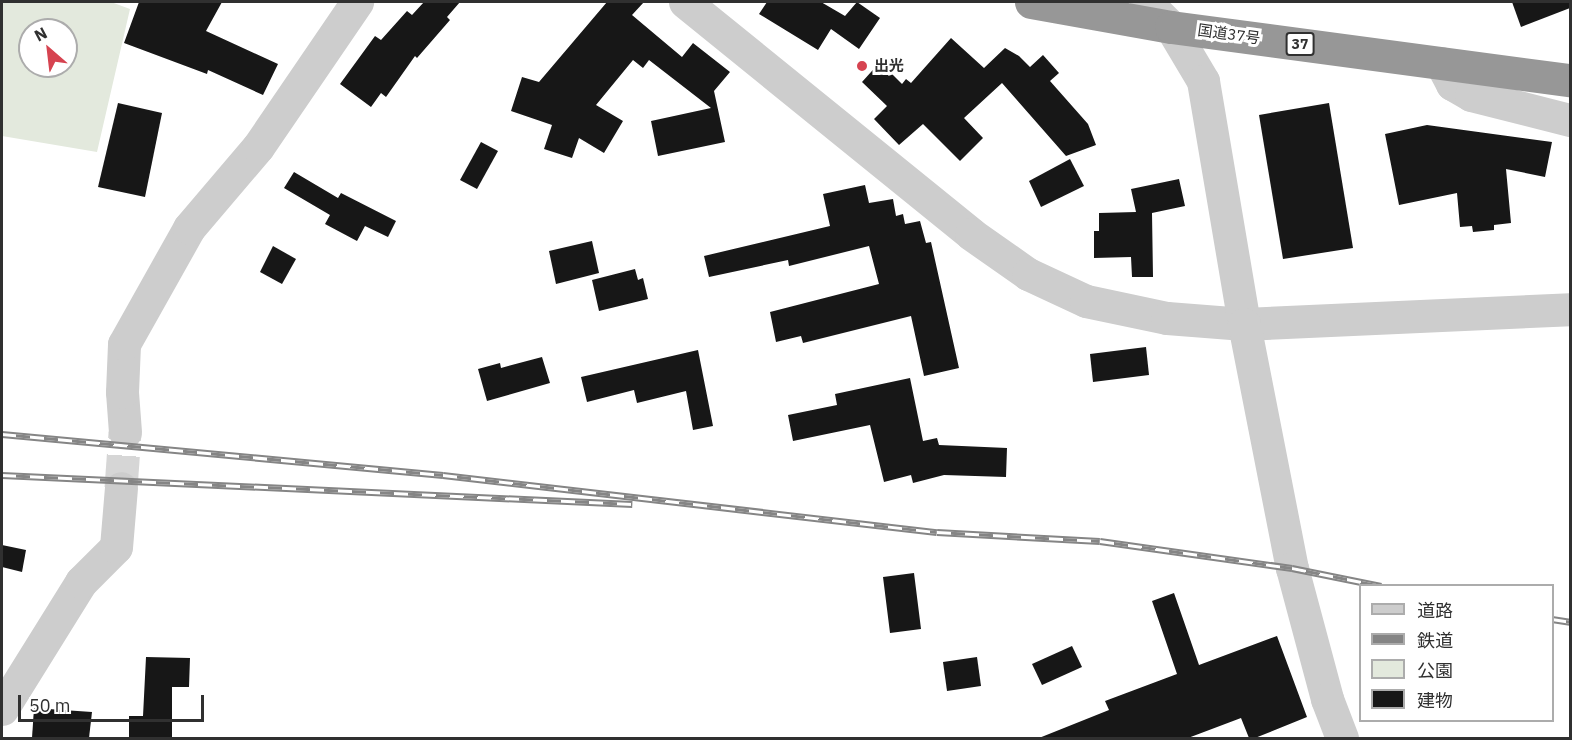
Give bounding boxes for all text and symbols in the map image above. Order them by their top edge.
north arrow [18,18,78,78]
street label: 国道37号 [1197,21,1261,47]
text: N [31,22,50,45]
road number: 37 [1285,33,1315,55]
place label: 出光 [874,57,904,75]
marker: 出光 [855,59,869,73]
legend [1359,584,1554,722]
text: 道路 [1417,599,1453,622]
text: 鉄道 [1417,629,1453,652]
text: 公園 [1417,659,1453,682]
scale bar [21,683,207,721]
text: 建物 [1417,689,1453,712]
text: 50 m [29,694,71,717]

